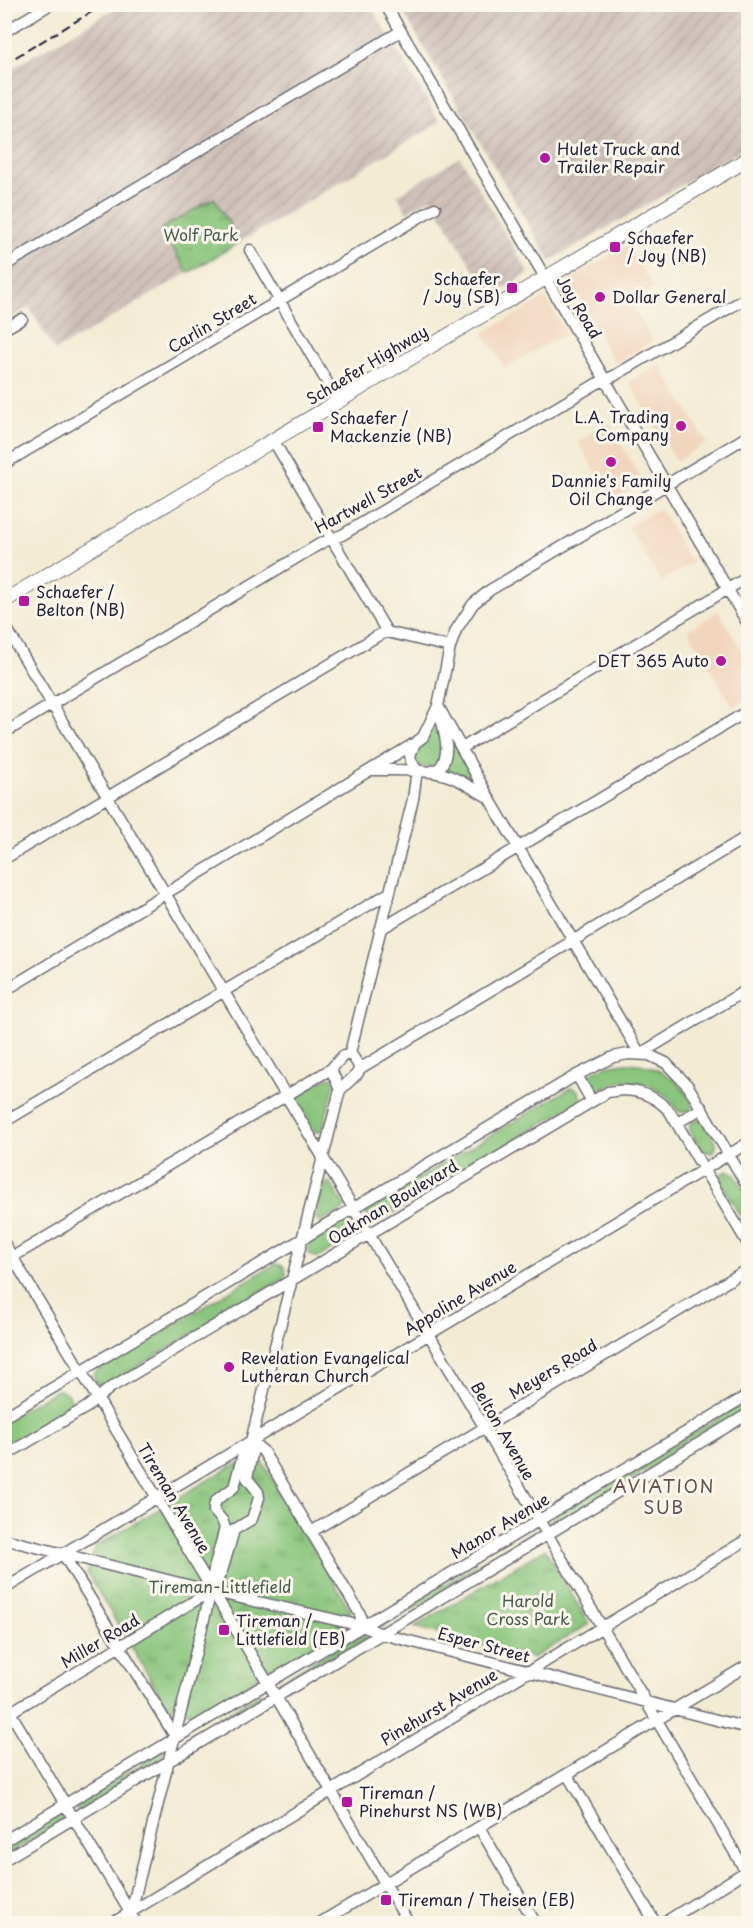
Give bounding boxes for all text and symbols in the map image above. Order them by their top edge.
place label: Hulet Truck and Trailer Repair [557,136,680,178]
marker: Hulet Truck and Trailer Repair [538,151,552,165]
park label: Wolf Park [163,222,239,246]
place label: Schaefer / Joy (NB) [627,225,707,267]
marker: Schaefer / Joy (NB) [608,240,622,254]
place label: Schaefer / Joy (SB) [423,266,501,308]
street label: Joy Road [551,270,608,343]
marker: Schaefer / Joy (SB) [505,281,519,295]
place label: Dollar General [612,284,726,308]
street label: Carlin Street [163,286,261,358]
marker: Dollar General [593,290,607,304]
street label: Schaefer Highway [301,318,432,410]
place label: L.A. Trading Company [575,404,669,446]
place label: Schaefer / Mackenzie (NB) [330,405,452,447]
marker: L.A. Trading Company [674,419,688,433]
marker: Schaefer / Mackenzie (NB) [311,420,325,434]
marker: Dannie's Family Oil Change [604,455,618,469]
street label: Hartwell Street [310,460,426,538]
place label: Dannie's Family Oil Change [551,468,671,510]
place label: Schaefer / Belton (NB) [36,579,125,621]
marker: Schaefer / Belton (NB) [17,594,31,608]
place label: DET 365 Auto [598,648,709,672]
marker: DET 365 Auto [714,654,728,668]
street label: Oakman Boulevard [323,1153,462,1249]
street label: Appoline Avenue [399,1254,520,1340]
street label: Meyers Road [504,1332,601,1404]
place label: Revelation Evangelical Lutheran Church [241,1345,410,1387]
marker: Revelation Evangelical Lutheran Church [222,1360,236,1374]
street label: Belton Avenue [466,1377,542,1484]
street label: Tireman Avenue [132,1438,217,1557]
district label: AVIATION SUB [613,1472,715,1520]
street label: Manor Avenue [446,1486,554,1564]
park label: Tireman-Littlefield [148,1574,292,1598]
park label: Harold Cross Park [486,1588,570,1630]
street label: Miller Road [56,1607,143,1673]
place label: Tireman / Littlefield (EB) [236,1608,346,1650]
street label: Esper Street [435,1620,534,1668]
marker: Tireman / Littlefield (EB) [217,1623,231,1637]
street label: Pinehurst Avenue [375,1662,502,1751]
place label: Tireman / Pinehurst NS (WB) [359,1780,502,1822]
marker: Tireman / Pinehurst NS (WB) [340,1795,354,1809]
place label: Tireman / Theisen (EB) [398,1887,575,1911]
marker: Tireman / Theisen (EB) [379,1893,393,1907]

